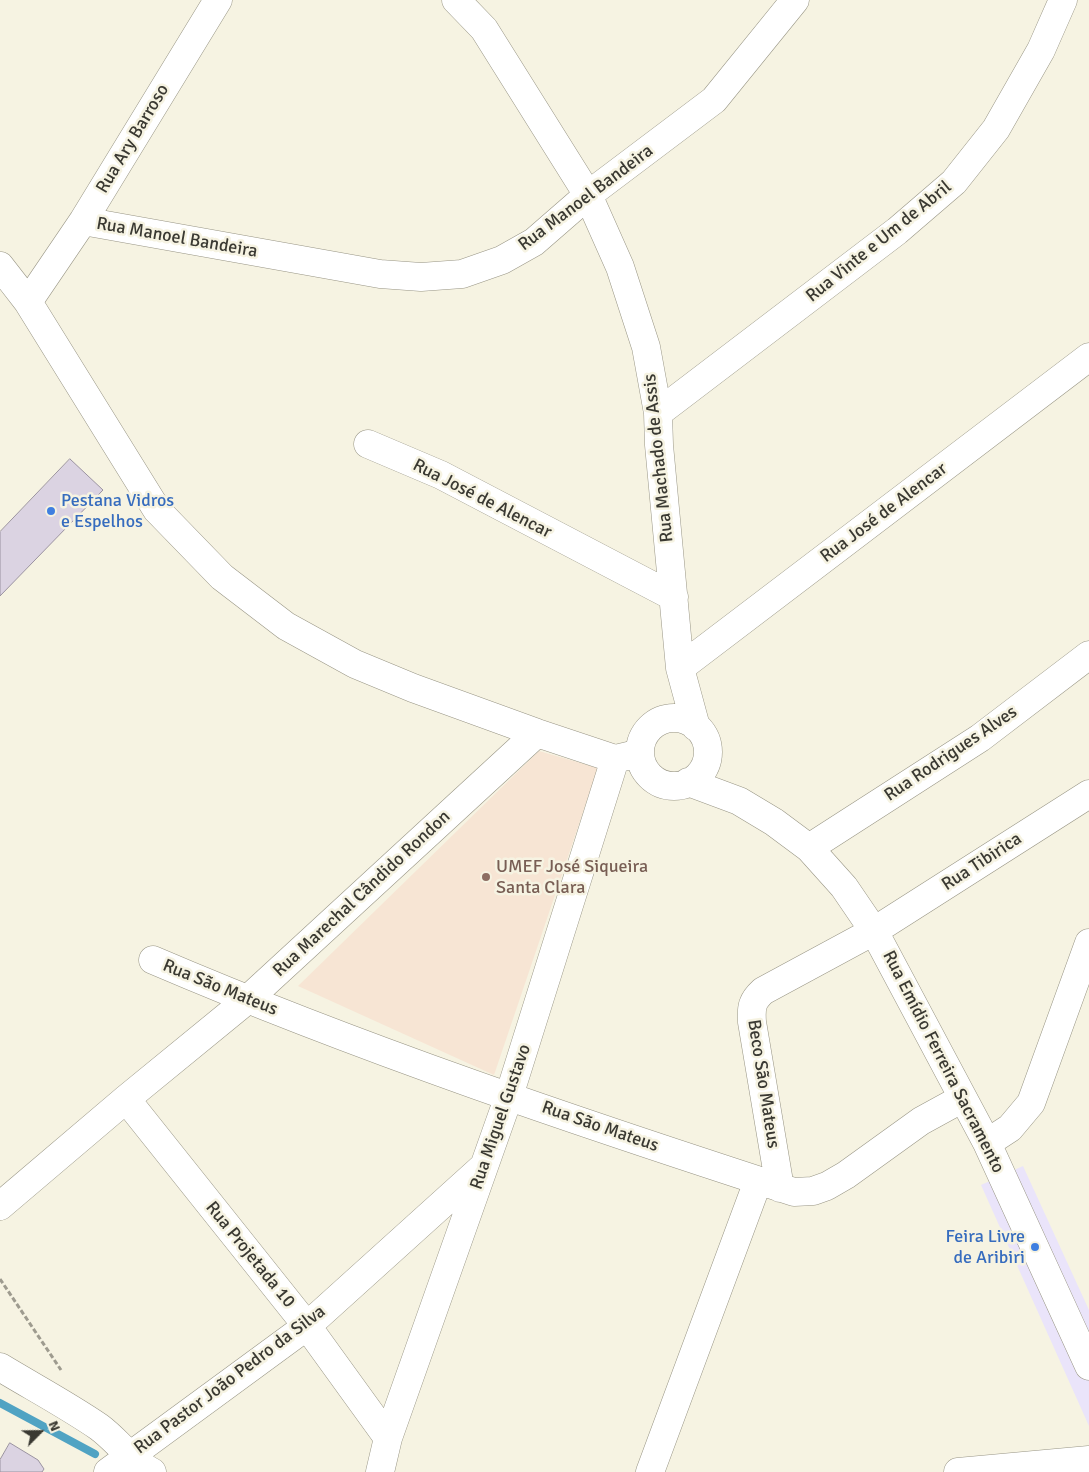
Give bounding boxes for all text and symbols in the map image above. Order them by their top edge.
street label: Rua Ary Barroso [92,81,174,197]
street label: Rua Manoel Bandeira [514,140,658,256]
street label: Rua Vinte e Um de Abril [802,177,956,307]
street label: Rua Manoel Bandeira [95,213,259,263]
street label: Rua Machado de Assis [639,373,679,543]
street label: Rua José de Alencar [409,455,555,543]
street label: Rua José de Alencar [816,458,952,568]
place label: Pestana Vidros e Espelhos [61,490,174,532]
marker: Pestana Vidros e Espelhos [45,505,57,517]
street label: Rua Rodrigues Alves [880,702,1022,806]
street label: Rua Marechal Cândido Rondon [269,806,455,982]
street label: Rua Tibirica [938,828,1026,896]
place label: UMEF José Siqueira Santa Clara [496,856,648,899]
marker: UMEF José Siqueira Santa Clara [480,871,492,883]
street label: Rua Emídio Ferreira Sacramento [877,947,1009,1177]
street label: Rua São Mateus [159,955,281,1021]
street label: Beco São Mateus [742,1018,784,1150]
street label: Rua Miguel Gustavo [466,1042,536,1192]
street label: Rua São Mateus [539,1097,661,1157]
street label: Rua Projetada 10 [201,1198,299,1312]
place label: Feira Livre de Aribiri [945,1226,1025,1268]
marker: Feira Livre de Aribiri [1029,1241,1041,1253]
street label: Rua Pastor João Pedro da Silva [130,1301,330,1459]
north arrow [15,1407,65,1457]
text: N [45,1418,64,1434]

